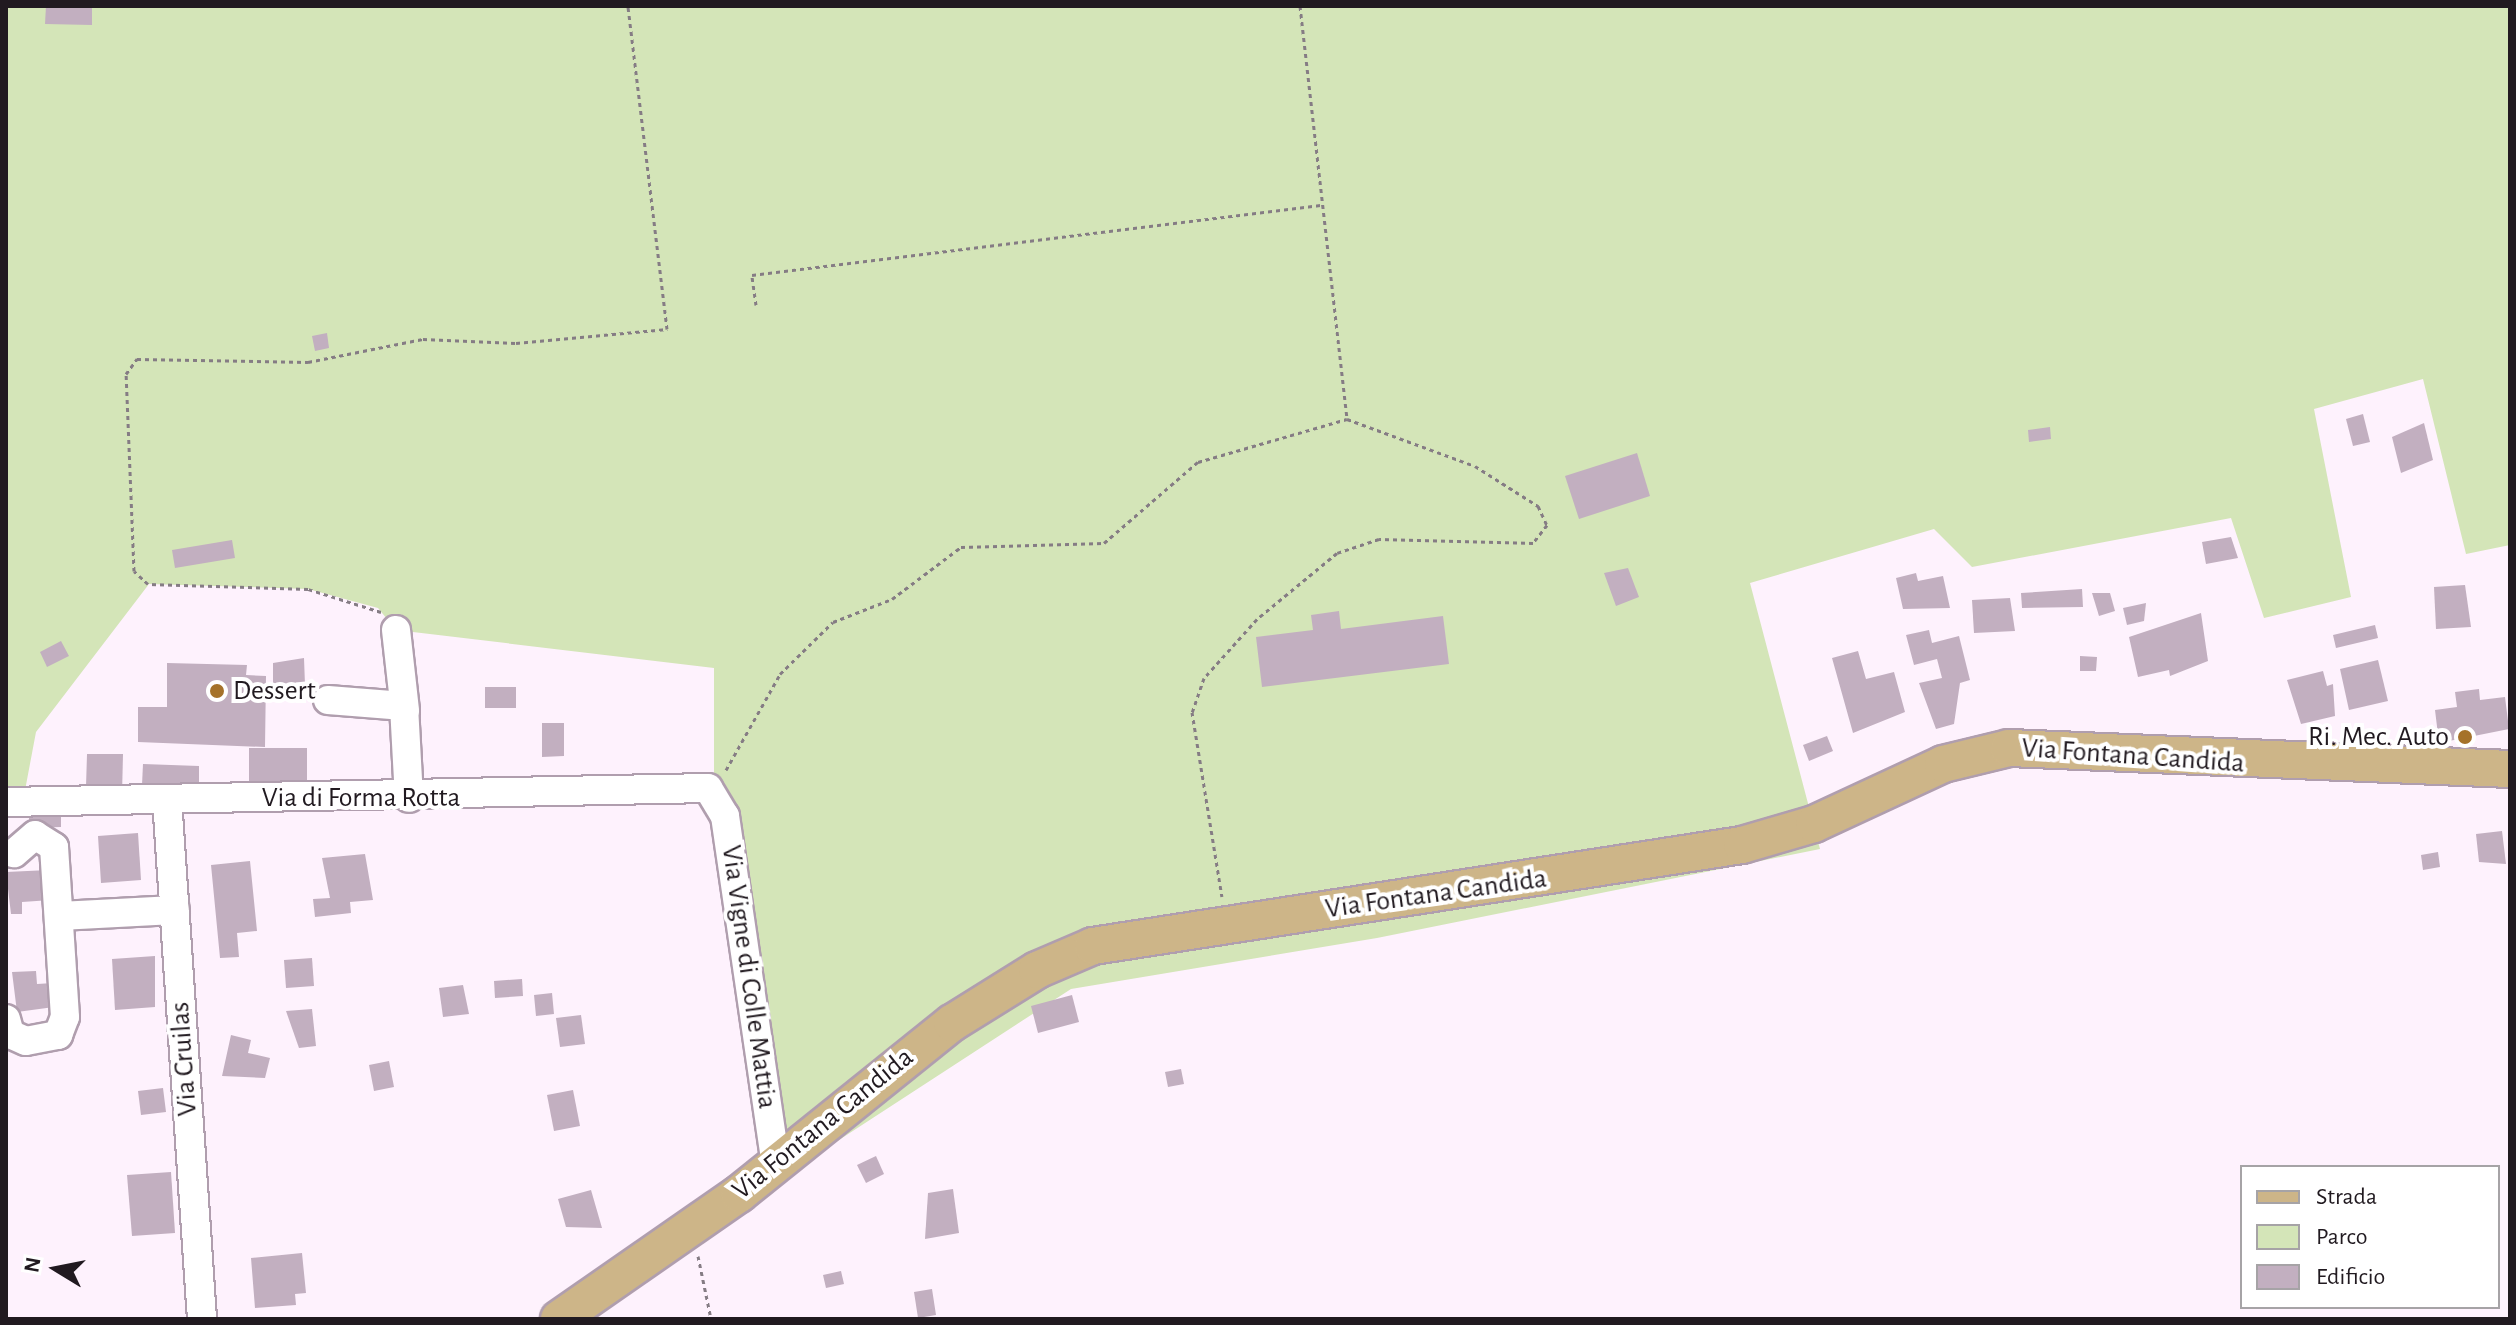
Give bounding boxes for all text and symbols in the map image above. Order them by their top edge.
place label: Dessert [233,674,316,708]
marker: Dessert [208,682,226,700]
place label: Ri. Mec. Auto [2308,720,2449,754]
marker: Ri. Mec. Auto [2456,728,2474,746]
street label: Via Fontana Candida [2021,731,2245,781]
street label: Via di Forma Rotta [262,781,460,815]
street label: Via Vigne di Colle Mattia [714,843,784,1111]
street label: Via Fontana Candida [1323,862,1549,926]
street label: Via Cruilas [163,1001,205,1117]
street label: Via Fontana Candida [726,1041,920,1207]
legend [2240,1165,2500,1309]
text: Strada [2316,1185,2377,1209]
text: Parco [2316,1225,2367,1249]
north arrow [16,1229,96,1309]
text: N [20,1255,45,1274]
text: Edificio [2316,1265,2385,1289]

